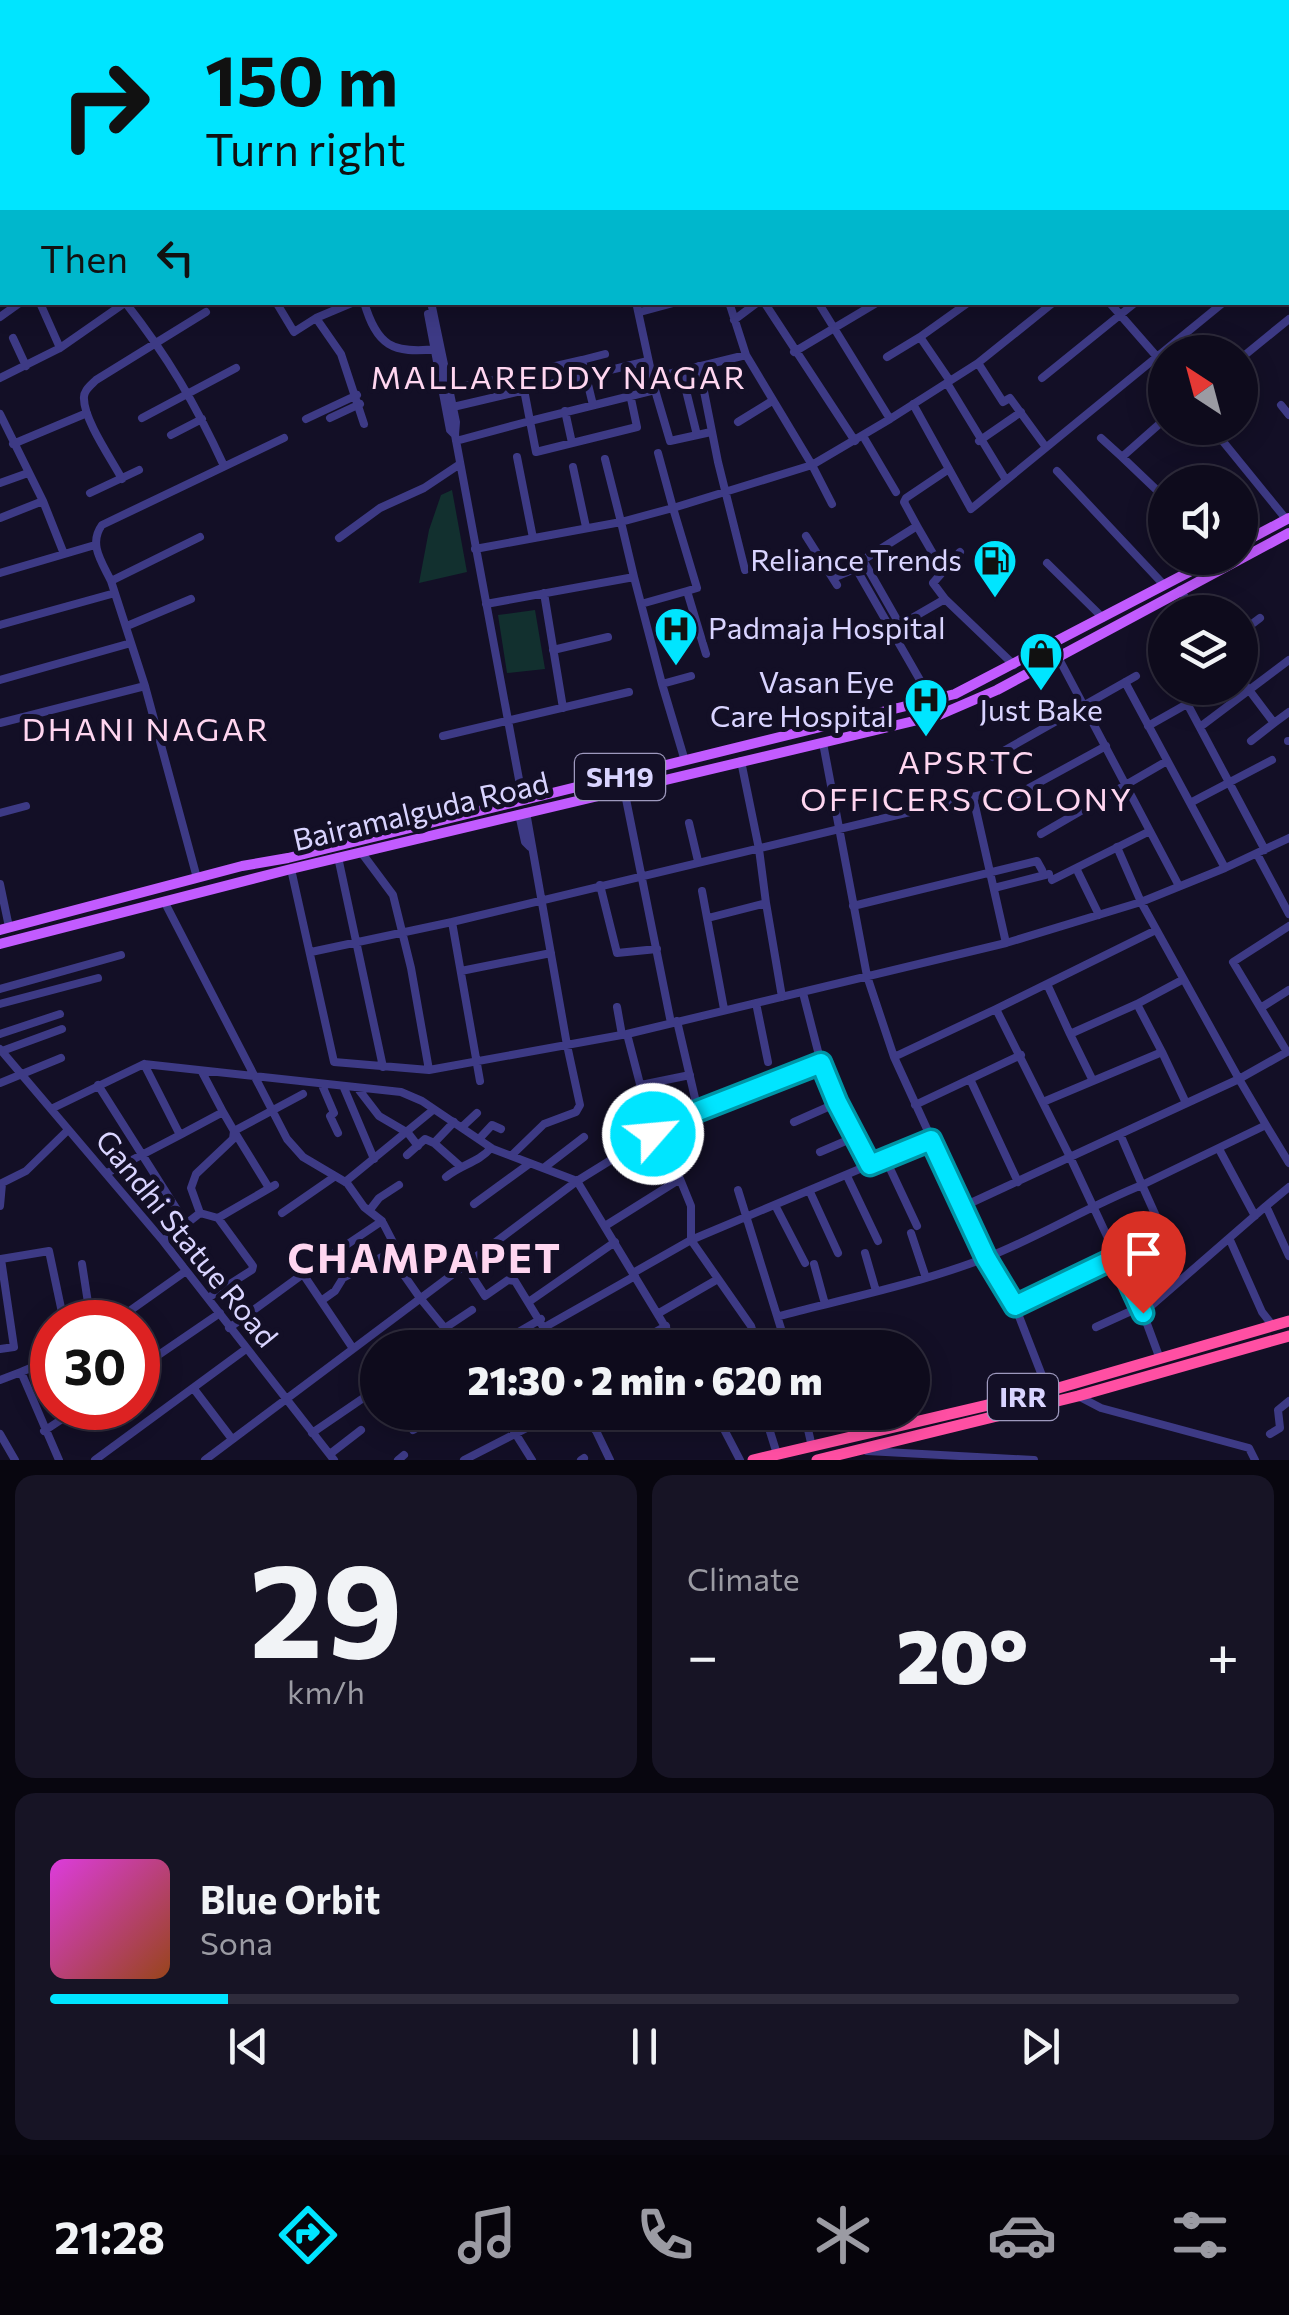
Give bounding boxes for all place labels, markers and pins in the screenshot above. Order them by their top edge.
fuel station icon: Reliance Trends [972,538,1018,599]
place label: Reliance Trends [750,540,962,577]
hospital icon: Padmaja Hospital [653,606,699,667]
place label: Padmaja Hospital [708,608,946,645]
shop icon: Just Bake [1018,631,1064,692]
place label: Vasan Eye Care Hospital [710,662,894,733]
hospital icon: Vasan Eye Care Hospital [903,677,949,738]
place label: Just Bake [979,690,1103,727]
pin [1101,1211,1186,1314]

